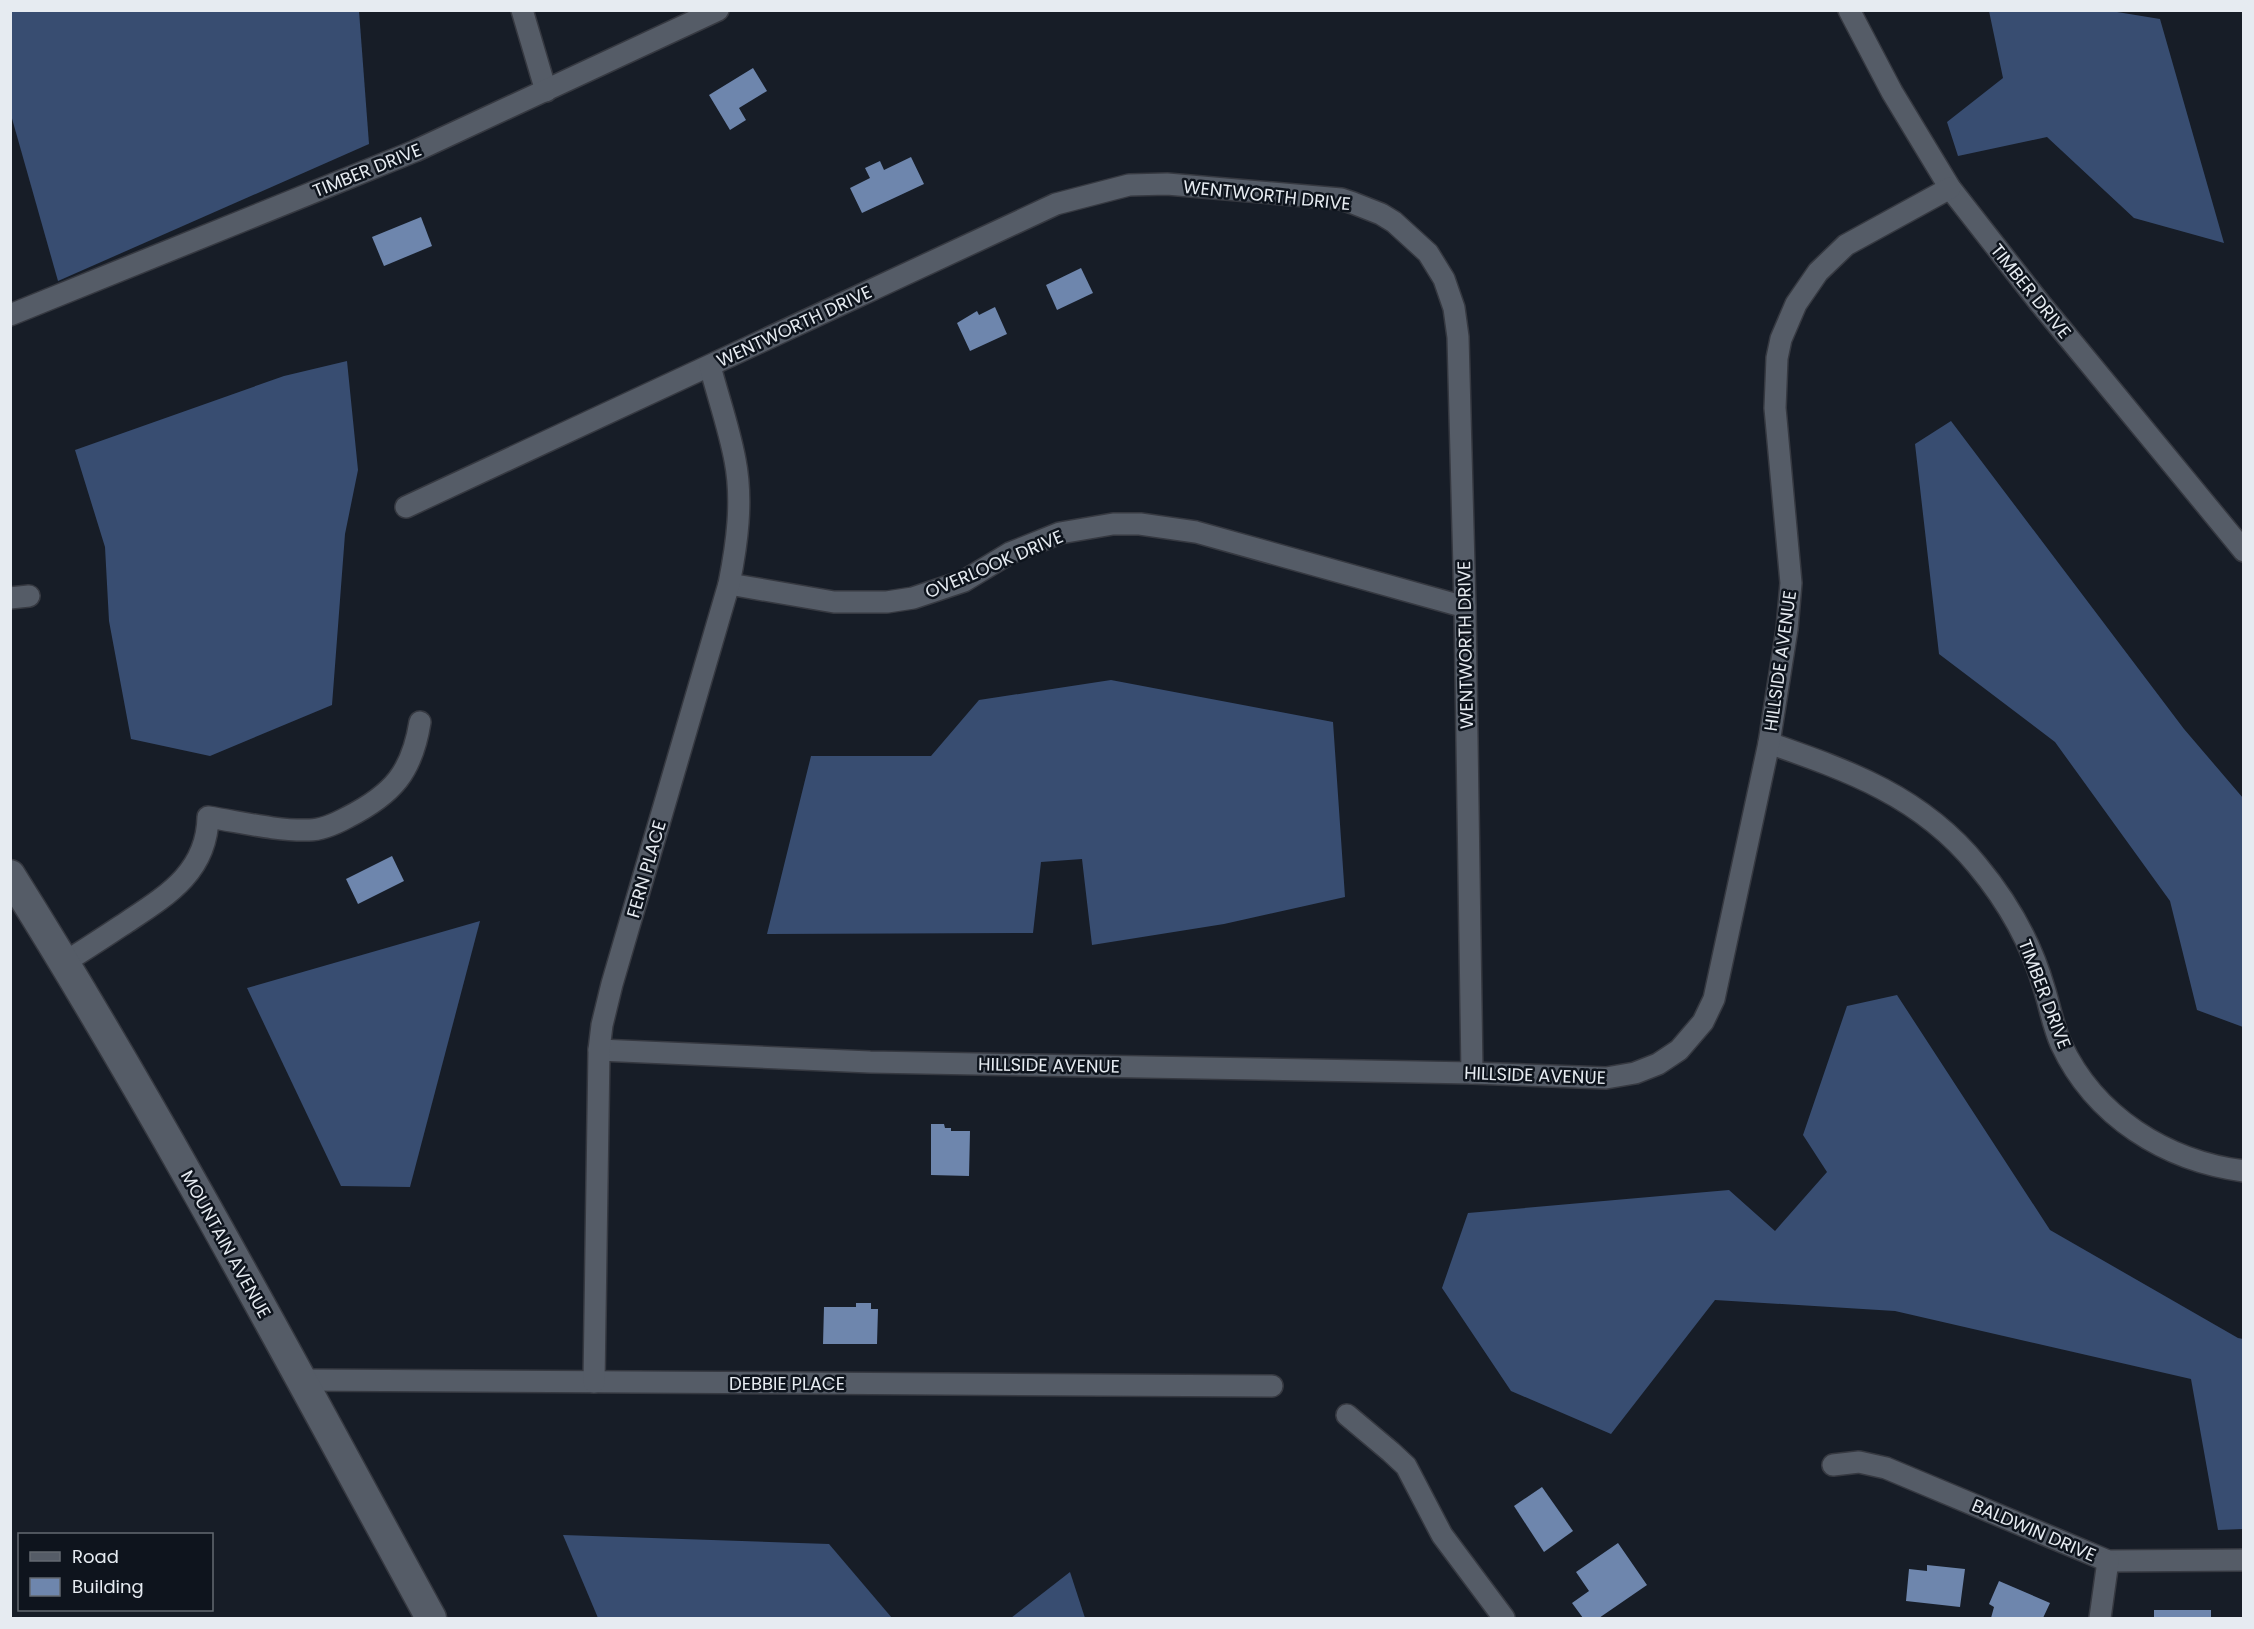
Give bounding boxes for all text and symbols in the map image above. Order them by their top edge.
street label: TIMBER DRIVE [309,137,425,203]
street label: WENTWORTH DRIVE [1182,174,1352,216]
street label: TIMBER DRIVE [1985,238,2077,344]
street label: WENTWORTH DRIVE [712,279,876,373]
street label: OVERLOOK DRIVE [921,524,1067,604]
street label: WENTWORTH DRIVE [1451,561,1479,729]
street label: HILLSIDE AVENUE [1758,589,1802,733]
street label: FERN PLACE [620,817,672,921]
street label: TIMBER DRIVE [2013,936,2077,1052]
street label: HILLSIDE AVENUE [978,1051,1120,1079]
street label: HILLSIDE AVENUE [1464,1060,1606,1090]
street label: MOUNTAIN AVENUE [175,1165,277,1323]
street label: DEBBIE PLACE [729,1371,845,1396]
street label: BALDWIN DRIVE [1968,1493,2100,1567]
legend [18,1533,213,1611]
text: Road [72,1544,119,1569]
text: Building [72,1574,144,1599]

